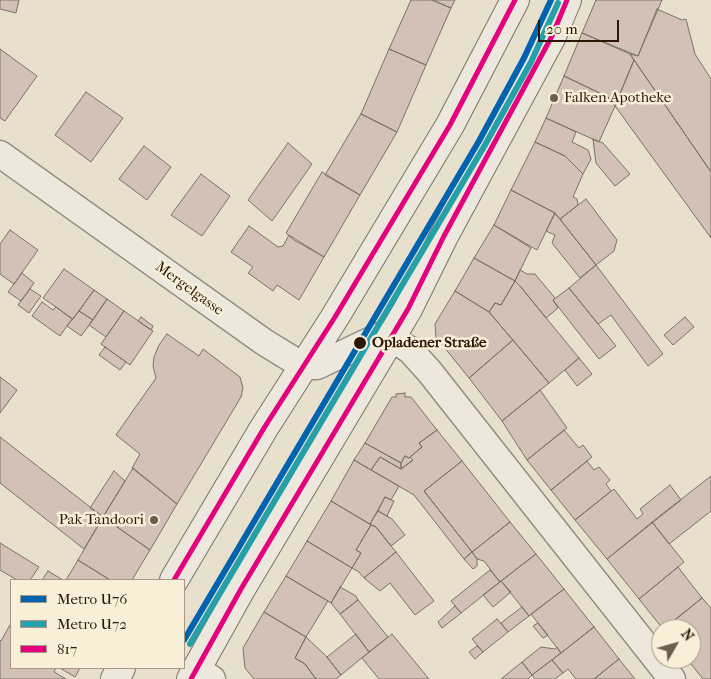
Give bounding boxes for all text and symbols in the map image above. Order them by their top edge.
scale bar [541,10,622,42]
text: 20 m [546,20,578,38]
place label: Falken Apotheke [564,89,671,107]
marker: Falken Apotheke [548,92,560,104]
street label: Mergelgasse [151,258,227,320]
place label: Opladener Straße [372,334,486,352]
marker: Opladener Straße [352,335,368,351]
place label: Pak Tandoori [59,511,144,529]
marker: Pak Tandoori [148,514,160,526]
legend [10,579,185,669]
text: Metro U76 [57,590,127,608]
text: Metro U72 [57,615,127,633]
north arrow [651,619,701,669]
text: N [677,626,697,644]
text: 817 [57,640,77,658]

